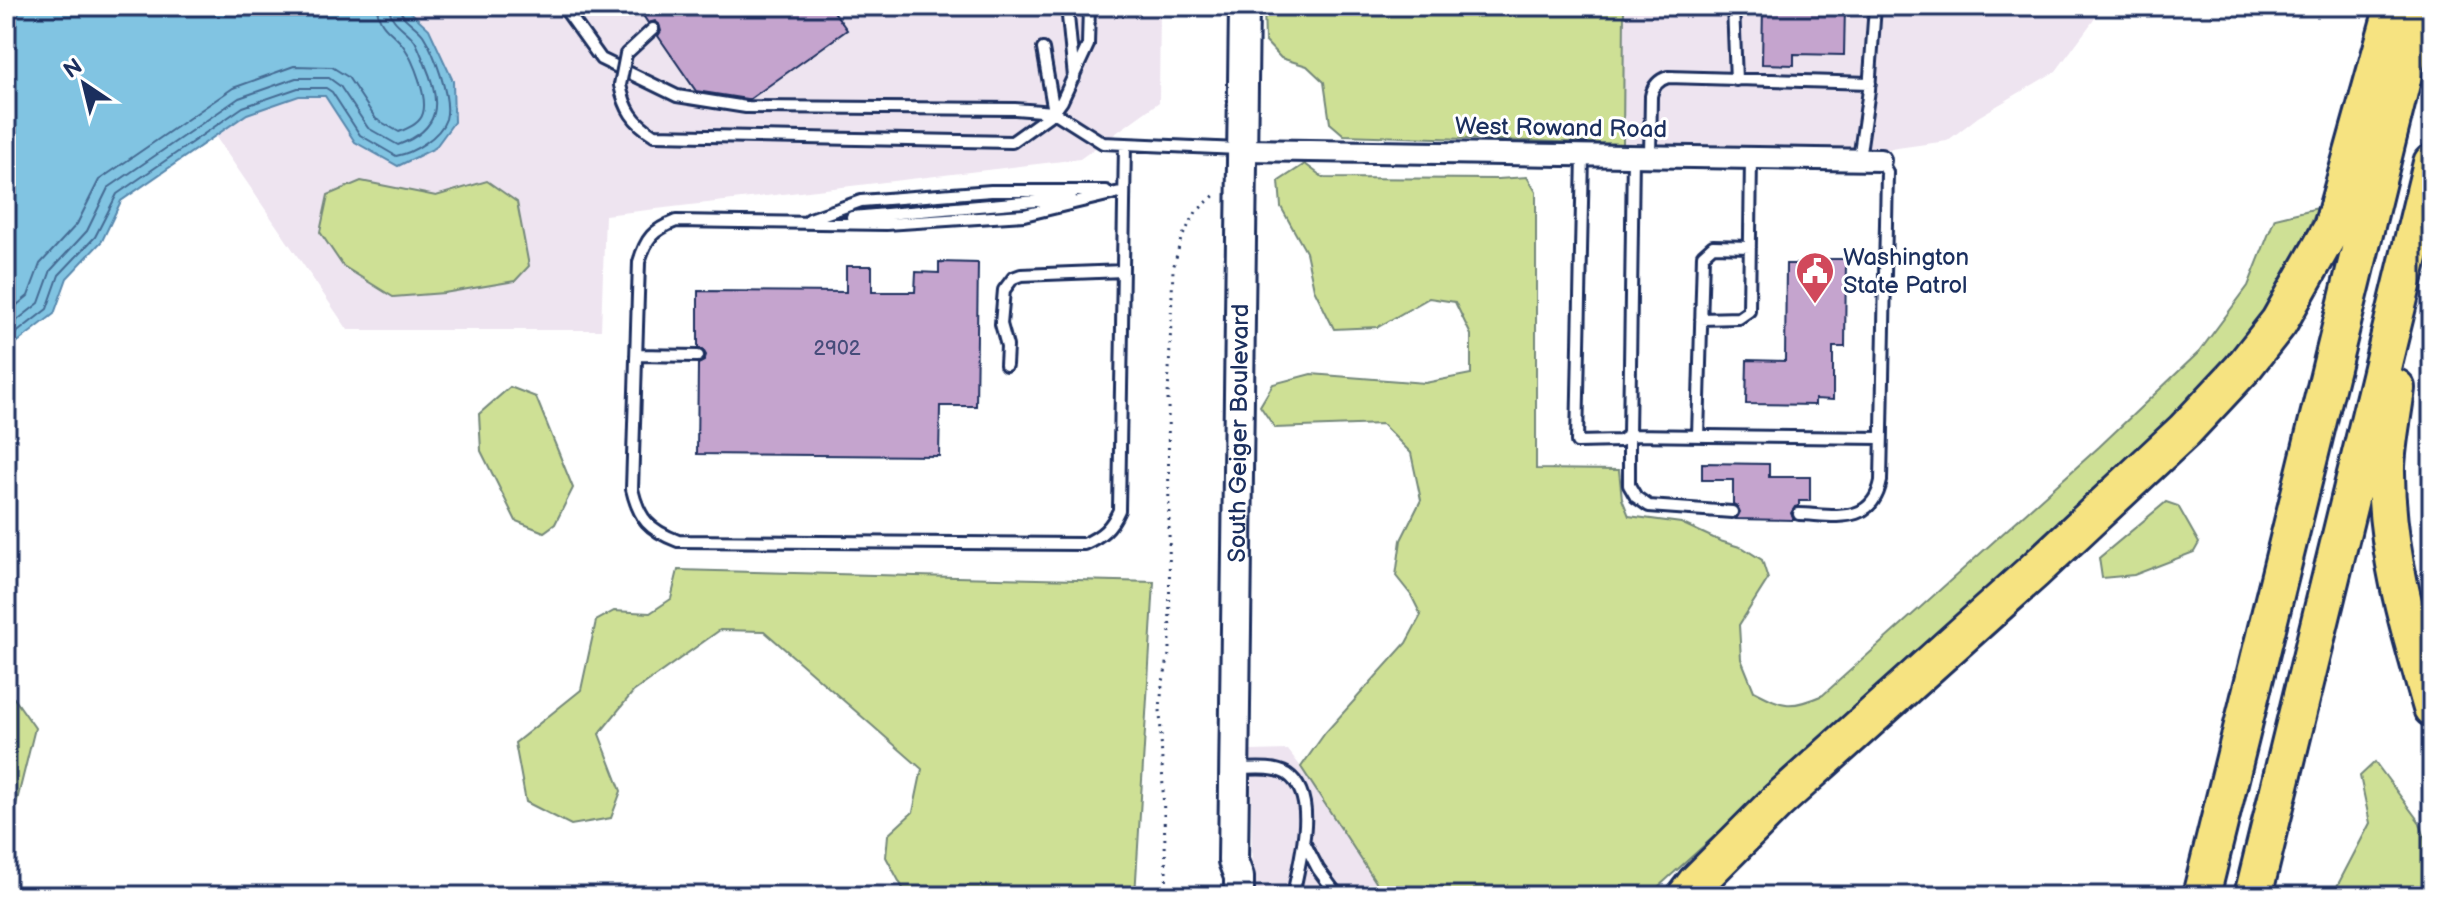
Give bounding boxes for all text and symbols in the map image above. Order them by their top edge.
north arrow [44,44,124,124]
text: N [59,53,88,85]
street label: West Rowand Road [1455,112,1667,144]
place label: Washington State Patrol [1843,243,1969,300]
public building icon: Washington State Patrol [1794,250,1836,305]
street label: South Geiger Boulevard [1222,303,1255,563]
house number: 2902 [814,337,861,361]

